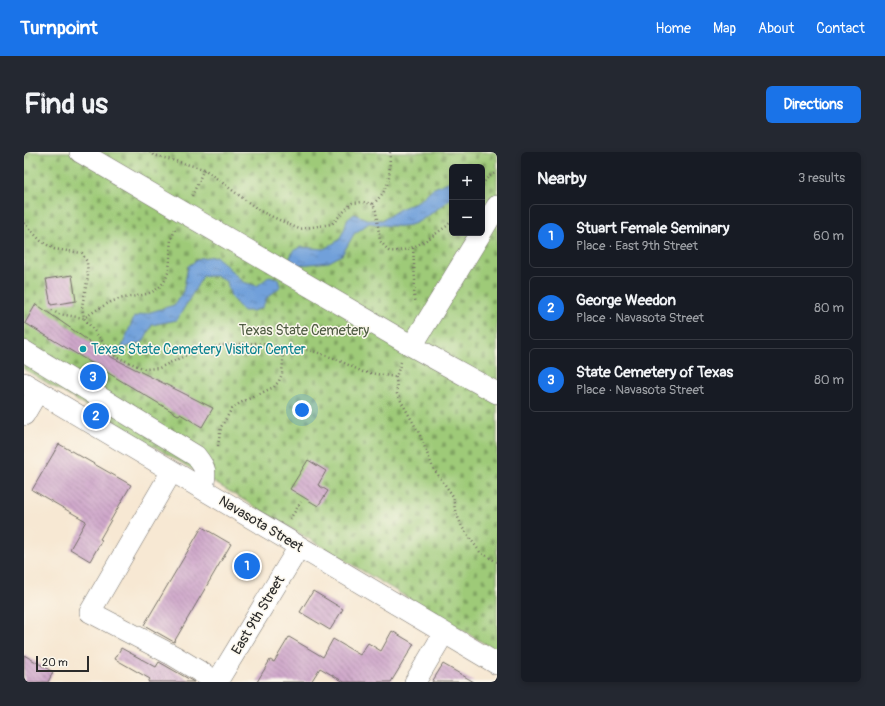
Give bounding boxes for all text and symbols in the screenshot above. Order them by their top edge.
text: Turnpoint [20,16,98,40]
text: Home [656,20,691,37]
text: Map [713,20,736,37]
text: About [758,20,794,37]
text: Contact [816,20,865,37]
button: Directions [766,86,861,123]
text: Find us [24,87,108,122]
map controls [449,164,485,236]
button: + [449,164,485,200]
text: Nearby [537,168,586,189]
text: 3 results [798,170,845,186]
button: − [449,200,485,236]
text: Stuart Female Seminary [576,219,729,238]
text: 1 [548,228,554,244]
text: 60 m [813,228,844,244]
text: Place · East 9th Street [576,238,698,254]
text: George Weedon [576,291,676,310]
text: 2 [547,300,555,316]
text: 80 m [814,300,844,316]
text: Place · Navasota Street [576,310,704,326]
park label: Texas State Cemetery [239,322,369,339]
place label: Texas State Cemetery Visitor Center [91,341,306,358]
marker: Texas State Cemetery Visitor Center [78,344,88,354]
pin: 3 [80,362,106,392]
text: State Cemetery of Texas [576,363,733,382]
text: 3 [547,372,555,388]
text: 80 m [814,372,844,388]
text: Place · Navasota Street [576,382,704,398]
your location [292,400,312,420]
pin: 2 [83,401,109,431]
street label: Navasota Street [216,492,307,556]
pin: 1 [234,551,260,581]
street label: East 9th Street [228,572,288,658]
scale bar [36,654,89,673]
text: 20 m [42,656,68,669]

